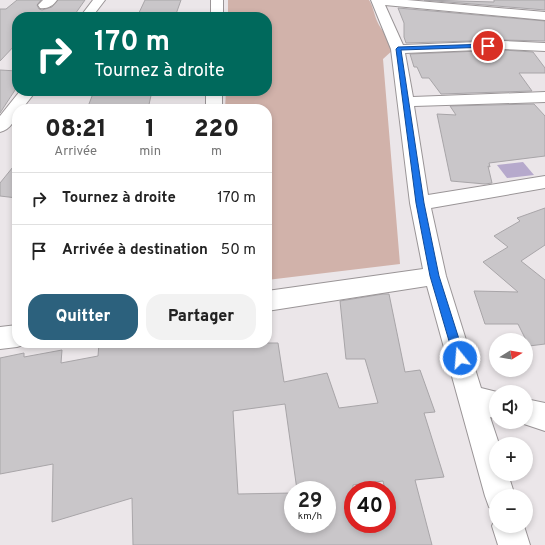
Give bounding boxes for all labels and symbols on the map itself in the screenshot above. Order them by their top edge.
pin [471,29,505,63]
north arrow [489,333,533,377]
position arrow [439,337,481,379]
speed limit sign: 40 [344,481,396,533]

